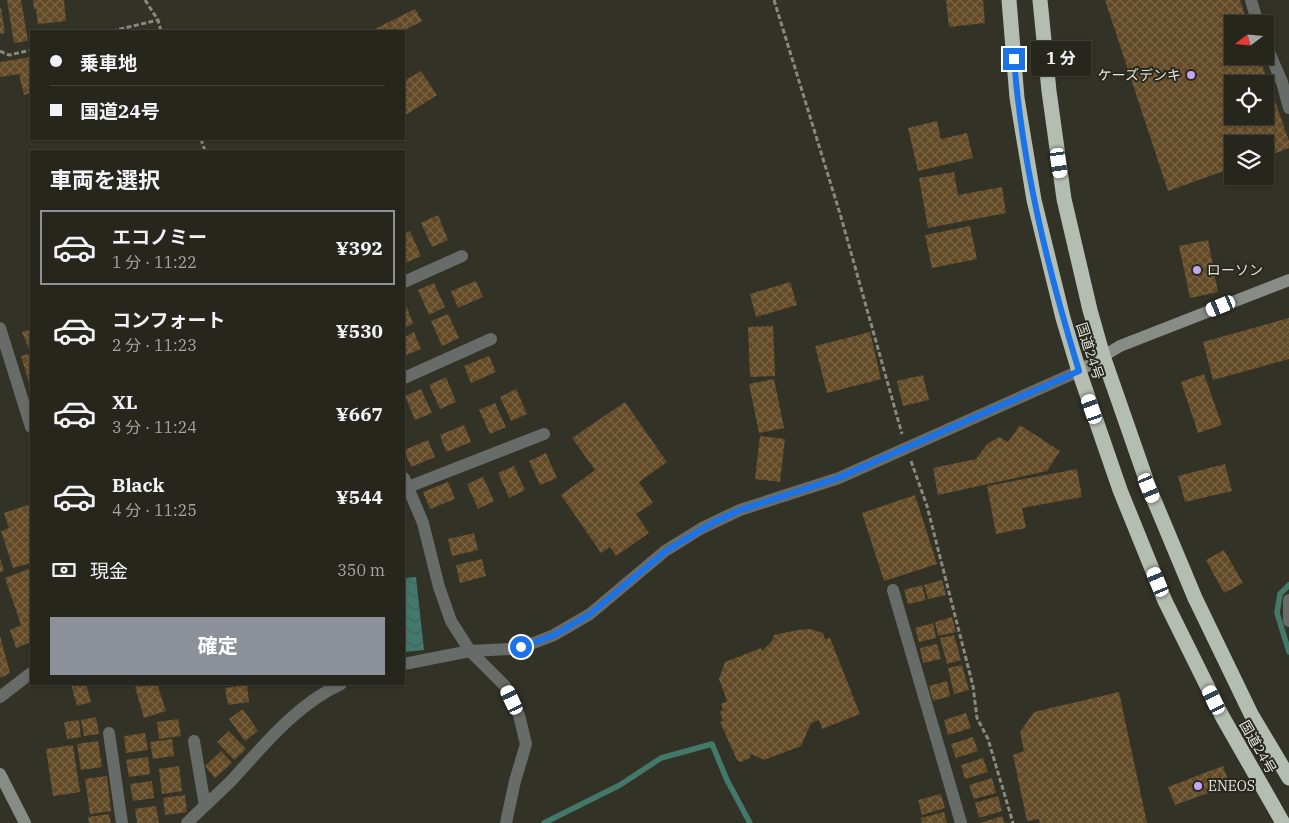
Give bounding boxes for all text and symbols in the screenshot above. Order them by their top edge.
north arrow [1224,15,1274,65]
map controls [1224,15,1274,185]
callout: 1 分 [1032,42,1092,76]
route end [1003,48,1025,70]
text: 1 分 [1046,48,1076,68]
text: 乗車地 [80,51,137,75]
place label: ケーズデンキ [1098,66,1181,84]
marker: ケーズデンキ [1185,69,1197,81]
button: locate [1224,75,1274,125]
text: 国道24号 [80,99,160,123]
button: layers [1224,135,1274,185]
car [1049,147,1068,179]
text: 車両を選択 [50,165,160,194]
icon: car [52,225,97,270]
text: エコノミー [112,225,207,249]
text: ¥392 [336,236,383,260]
text: 1 分 · 11:22 [112,252,197,272]
place label: ローソン [1207,261,1263,279]
marker: ローソン [1191,264,1203,276]
car [1204,293,1237,319]
icon: car [52,308,97,353]
text: コンフォート [112,308,225,332]
text: ¥530 [336,319,383,343]
street label: 国道24号 [1072,320,1108,382]
text: 2 分 · 11:23 [112,335,197,355]
text: XL [112,390,138,414]
icon: car [52,391,97,436]
car [1080,392,1103,426]
text: ¥667 [336,402,383,426]
text: 3 分 · 11:24 [112,417,197,437]
car [1136,471,1161,505]
text: Black [112,473,164,497]
icon: car [52,474,97,519]
text: ¥544 [336,485,383,509]
text: 4 分 · 11:25 [112,500,197,520]
icon: cash [50,556,78,584]
text: 現金 [90,559,128,583]
text: 350 m [337,560,385,580]
car [1145,565,1170,599]
button: 確定 [50,617,385,675]
route start [510,636,532,658]
car [498,683,525,717]
car [1200,683,1227,717]
street label: 国道24号 [1236,717,1280,777]
place label: ENEOS [1208,777,1255,795]
marker: ENEOS [1192,780,1204,792]

